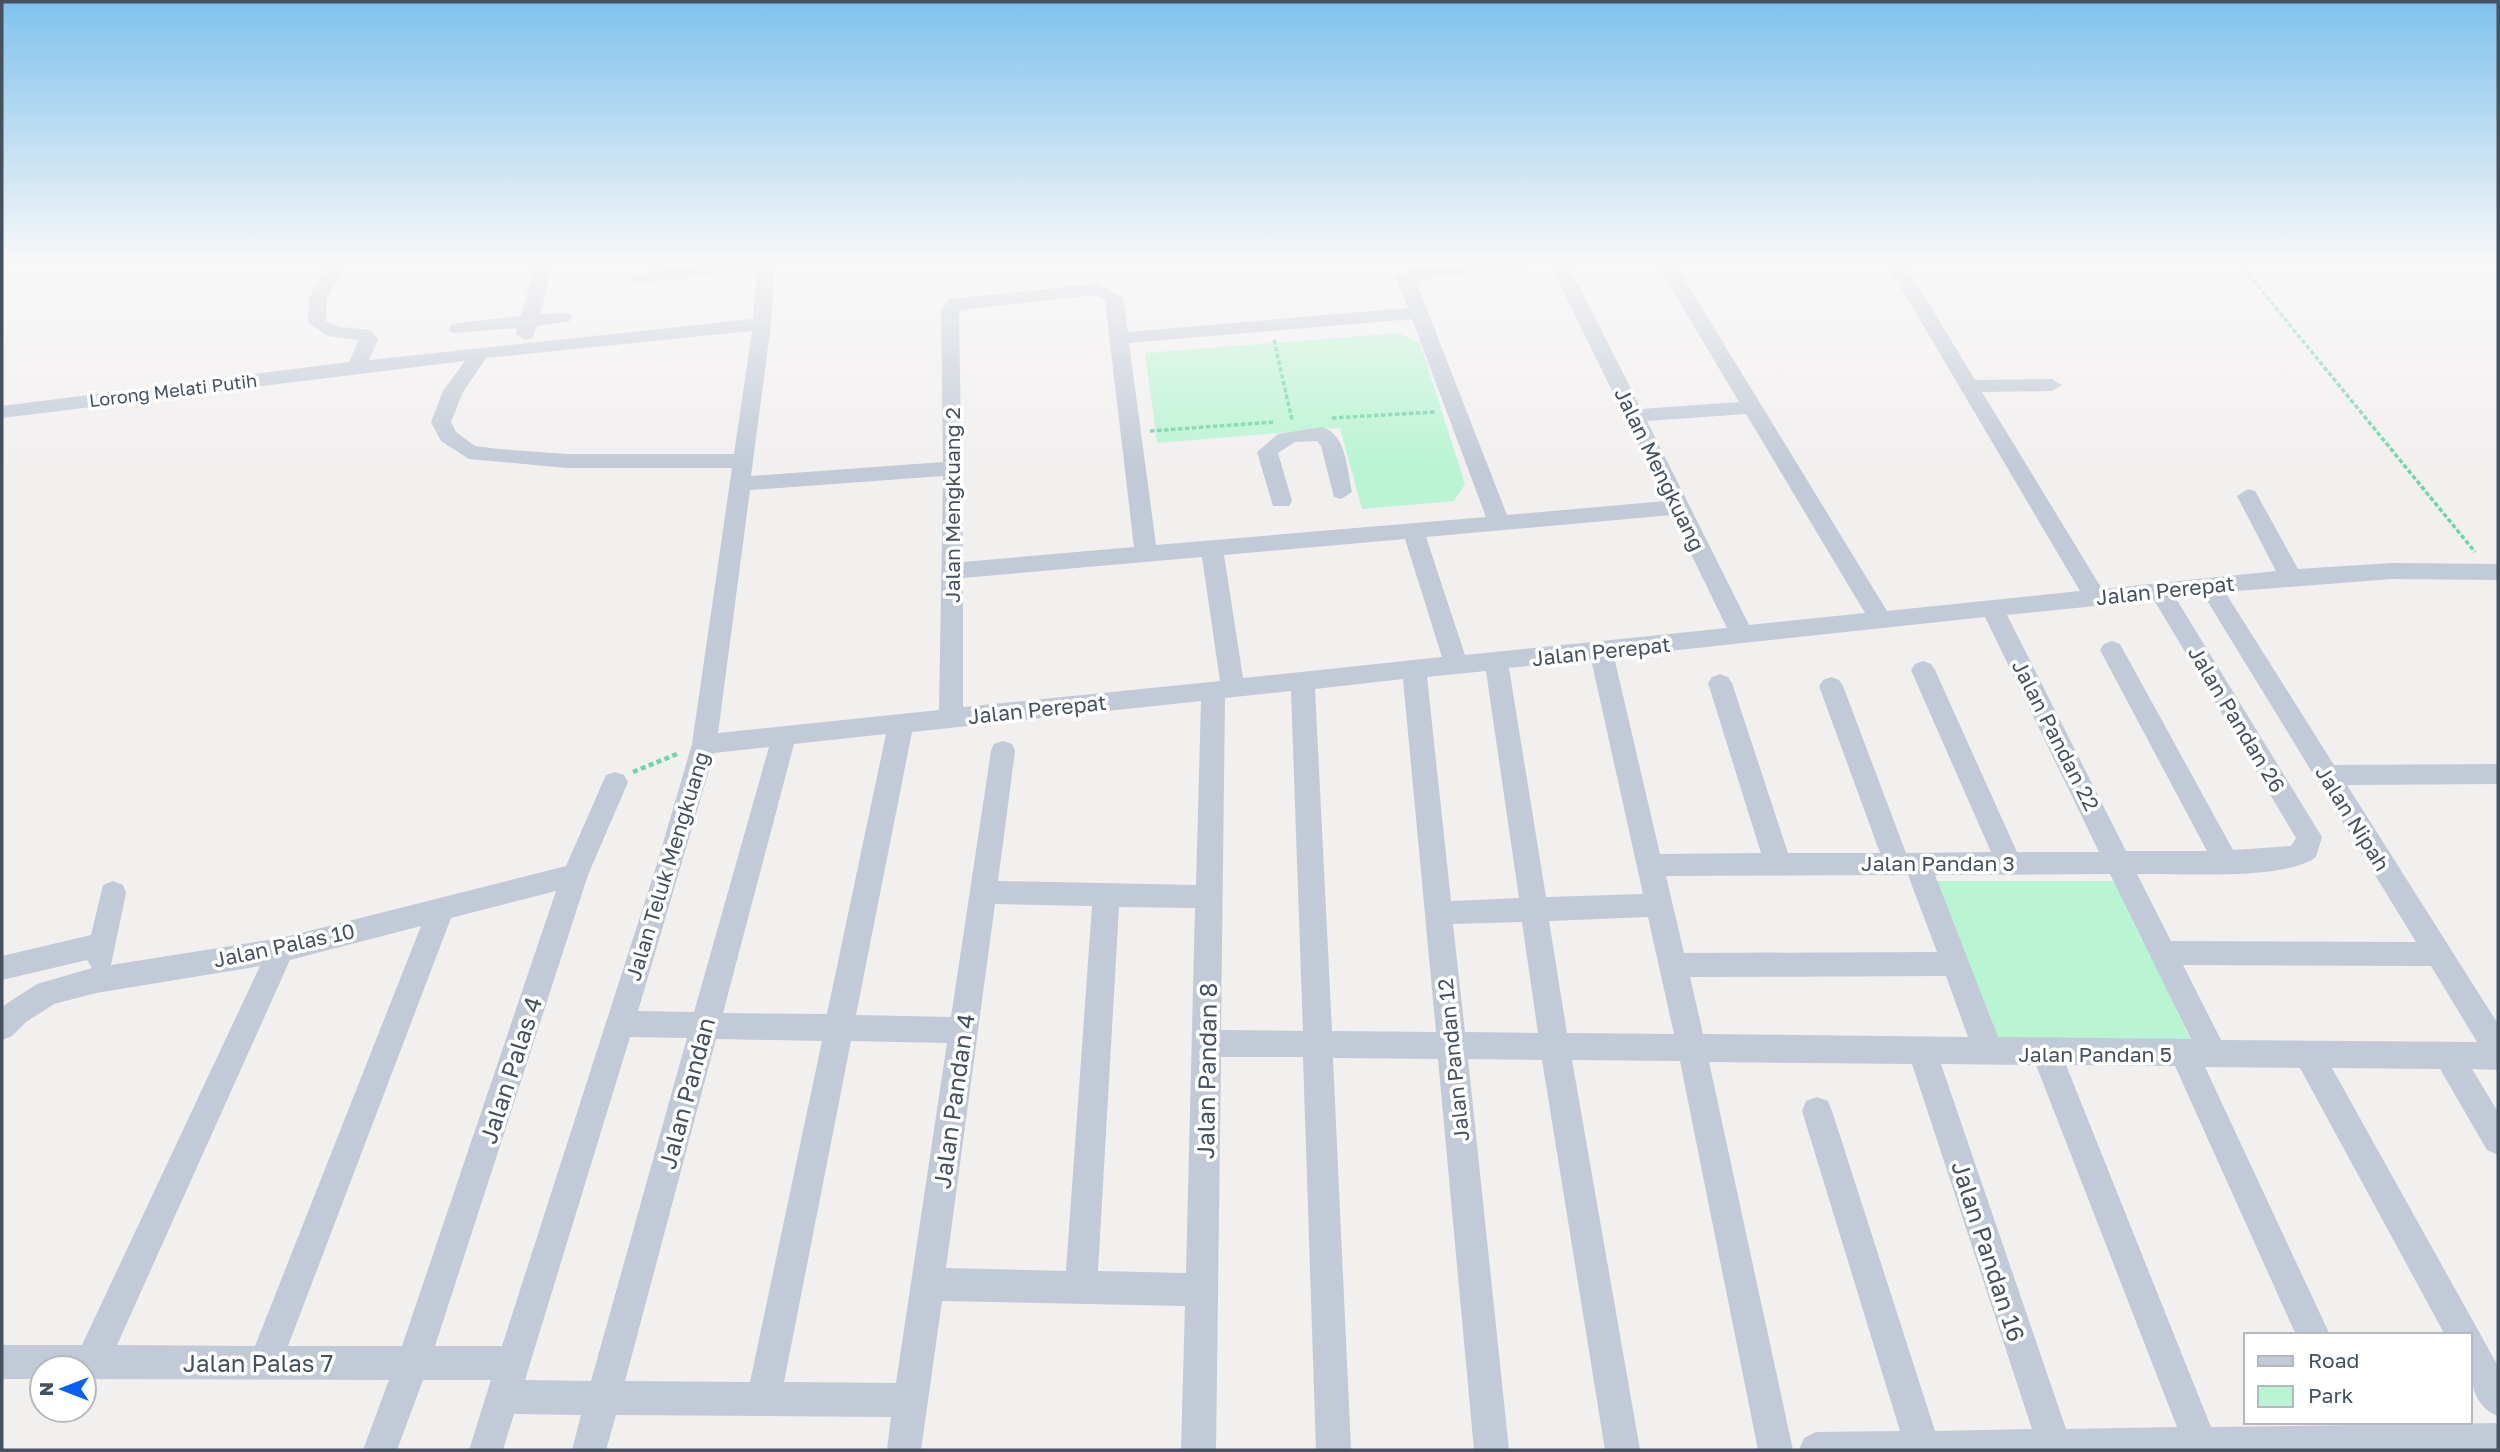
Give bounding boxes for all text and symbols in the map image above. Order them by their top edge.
street label: Lorong Melati Putih [88,369,258,411]
street label: Jalan Mengkuang [1609,383,1711,555]
street label: Jalan Mengkuang 2 [939,407,965,603]
street label: Jalan Perepat [2094,570,2236,610]
street label: Jalan Perepat [1530,631,1672,671]
street label: Jalan Pandan 26 [2183,641,2291,797]
street label: Jalan Pandan 22 [2007,655,2105,815]
street label: Jalan Perepat [966,689,1108,729]
street label: Jalan Teluk Mengkuang [620,748,714,984]
street label: Jalan Nipah [2310,760,2396,876]
street label: Jalan Pandan 3 [1861,850,2015,876]
street label: Jalan Palas 10 [211,917,357,973]
street label: Jalan Pandan 12 [1432,977,1474,1143]
street label: Jalan Pandan 8 [1190,983,1222,1159]
street label: Jalan Palas 4 [473,993,547,1147]
street label: Jalan Pandan 4 [926,1012,980,1190]
street label: Jalan Pandan [652,1014,720,1172]
street label: Jalan Pandan 5 [2018,1041,2172,1067]
street label: Jalan Pandan 16 [1946,1157,2032,1345]
legend [2244,1333,2472,1424]
text: Road [2308,1347,2359,1373]
street label: Jalan Palas 7 [183,1348,333,1377]
north arrow [28,1354,98,1424]
text: N [34,1382,57,1396]
text: Park [2308,1382,2354,1408]

